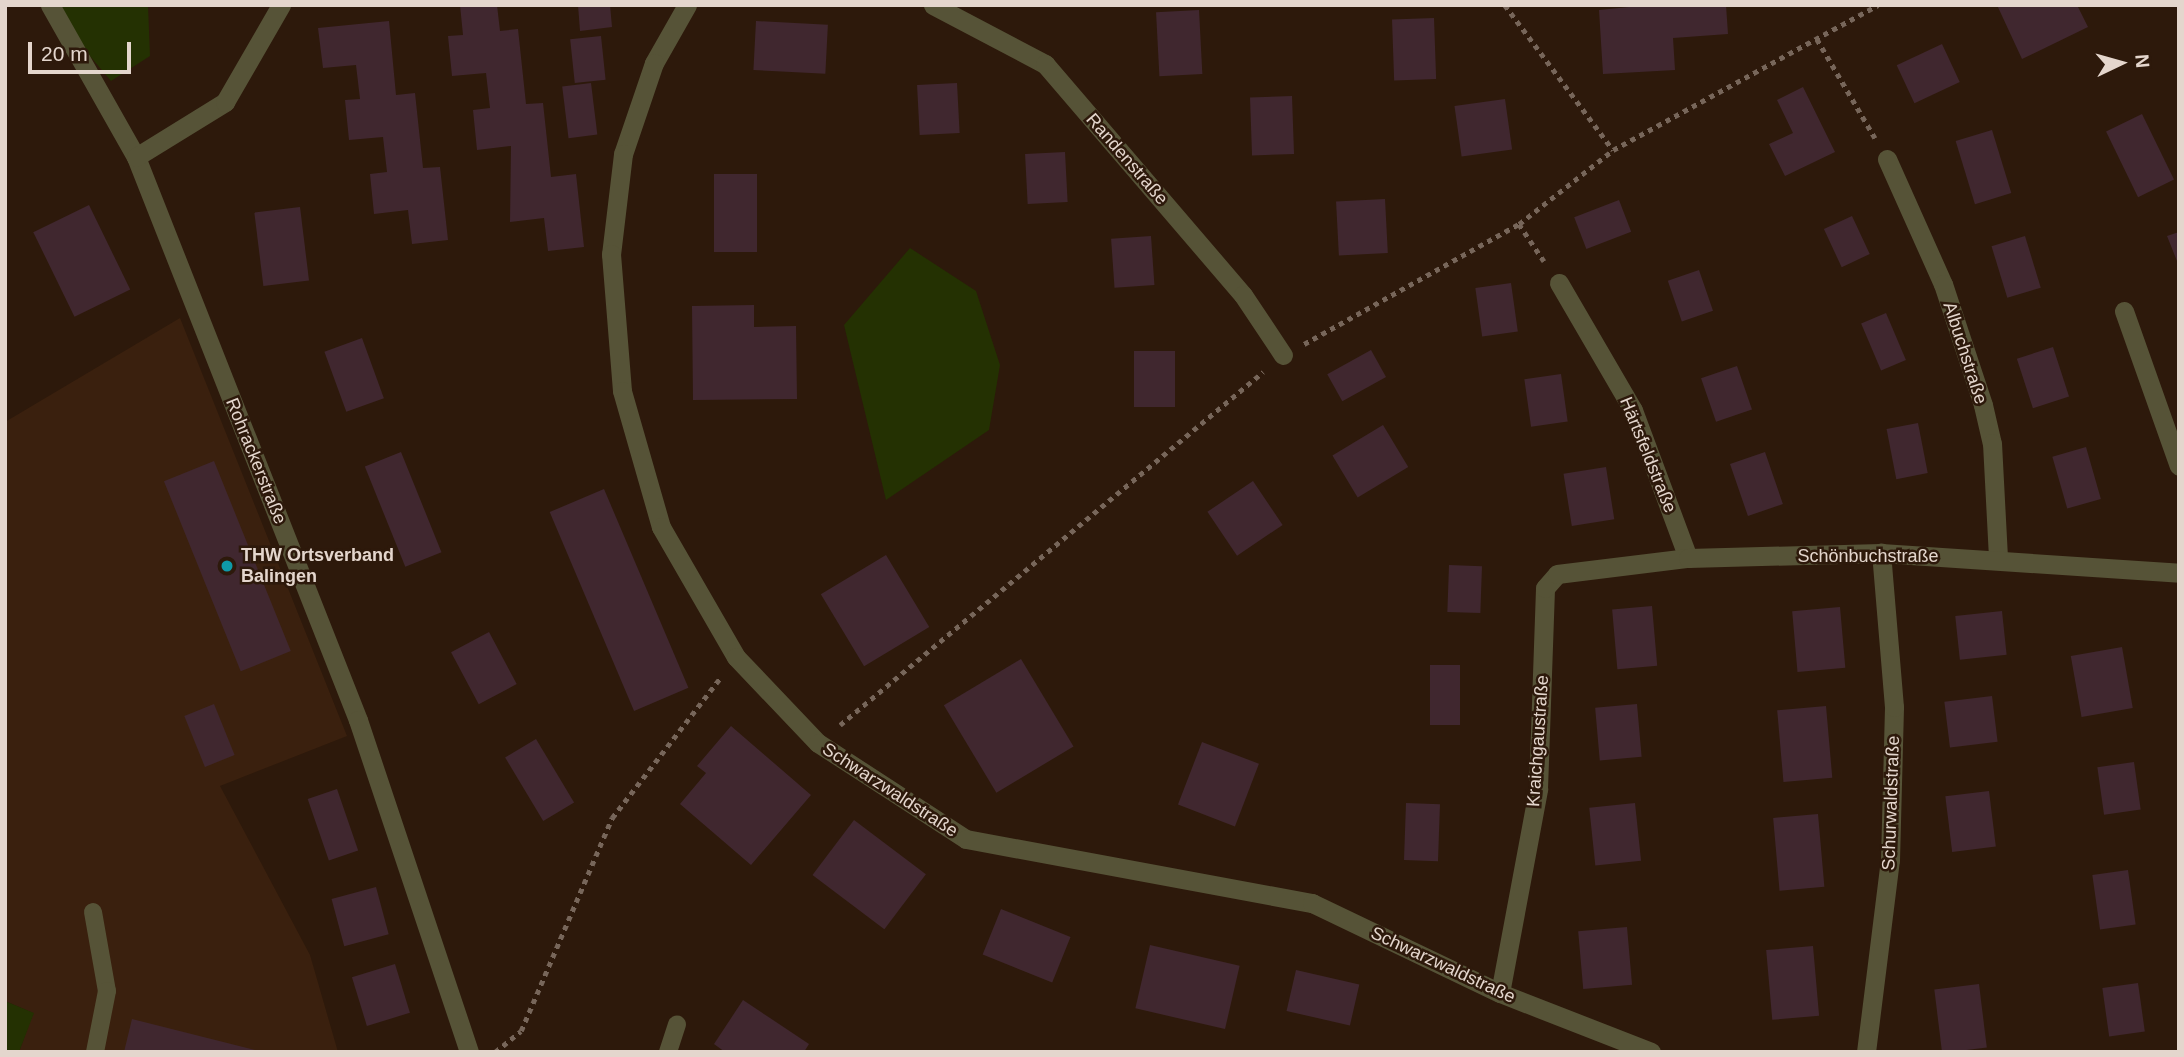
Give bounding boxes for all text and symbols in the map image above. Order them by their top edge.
scale bar [32,28,135,72]
north arrow [2086,28,2156,98]
text: 20 m [41,42,88,65]
text: N [2131,53,2153,69]
street label: Randenstraße [1081,109,1173,209]
street label: Albuchstraße [1938,299,1992,407]
street label: Härtsfeldstraße [1615,394,1681,516]
street label: Rohrackerstraße [221,395,291,527]
place label: THW Ortsverband Balingen [241,545,394,588]
street label: Schönbuchstraße [1797,545,1939,567]
marker: THW Ortsverband Balingen [219,558,235,574]
street label: Kraichgaustraße [1523,674,1553,808]
street label: Schurwaldstraße [1878,735,1904,871]
street label: Schwarzwaldstraße [818,738,962,842]
street label: Schwarzwaldstraße [1367,922,1519,1008]

